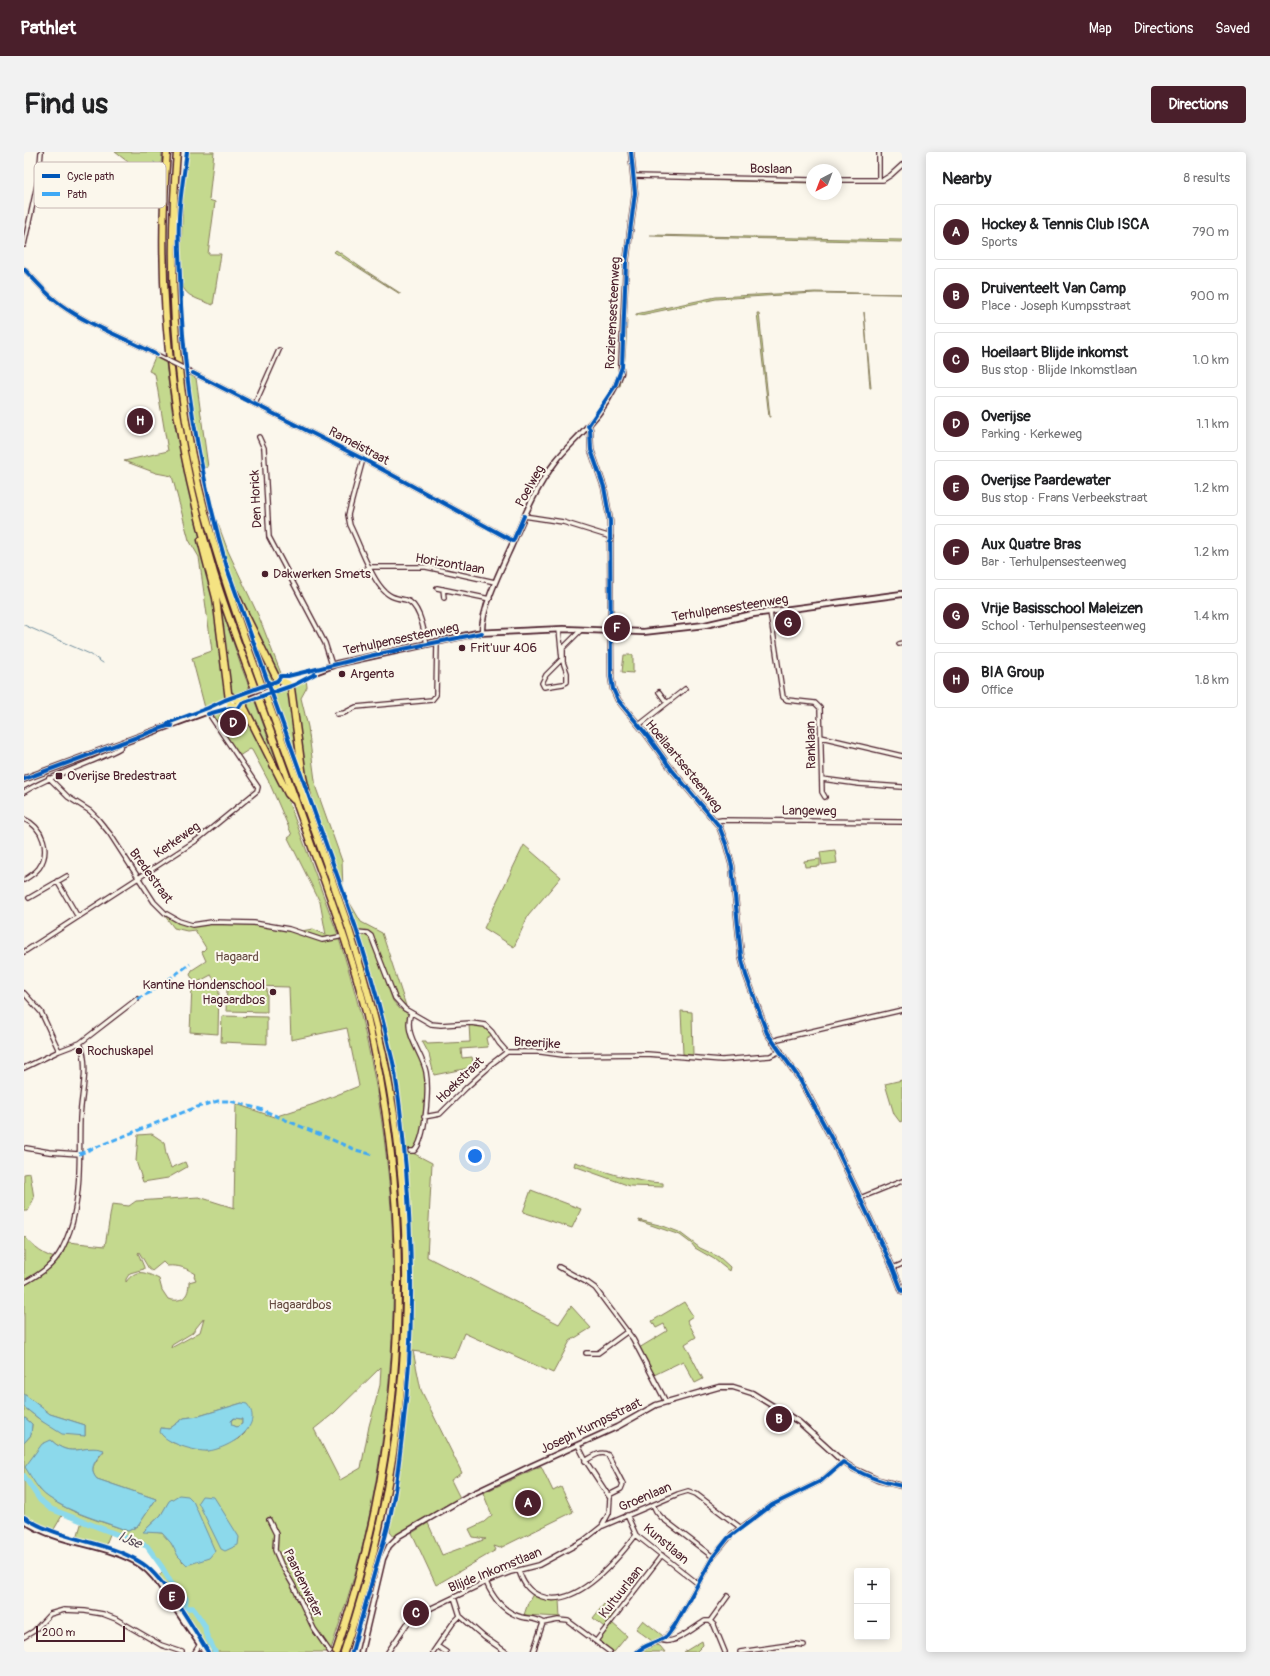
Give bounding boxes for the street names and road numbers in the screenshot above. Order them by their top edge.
street label: Boslaan [750,161,792,177]
street label: Rozierensesteenweg [602,256,624,370]
street label: Rameistraat [326,423,393,469]
street label: Poelweg [512,462,548,510]
street label: Den Horick [246,469,266,529]
street label: Horizontlaan [414,550,486,578]
street label: Terhulpensesteenweg [671,591,790,625]
street label: Terhulpensesteenweg [342,619,461,659]
street label: Hoeilaartsesteenweg [642,717,726,816]
street label: Ranklaan [803,721,819,769]
street label: Langeweg [781,803,837,819]
street label: Kerkeweg [151,818,203,862]
street label: Bredestraat [126,846,177,907]
street label: Breerijke [513,1034,561,1052]
street label: Hoekstraat [433,1053,488,1106]
street label: Joseph Kumpsstraat [538,1394,645,1457]
street label: Groenlaan [616,1479,674,1515]
street label: Kunstlaan [640,1520,692,1568]
street label: Blijde Inkomstlaan [446,1544,544,1596]
street label: Paardenwater [280,1546,327,1620]
street label: Kultuurlaan [595,1562,647,1622]

